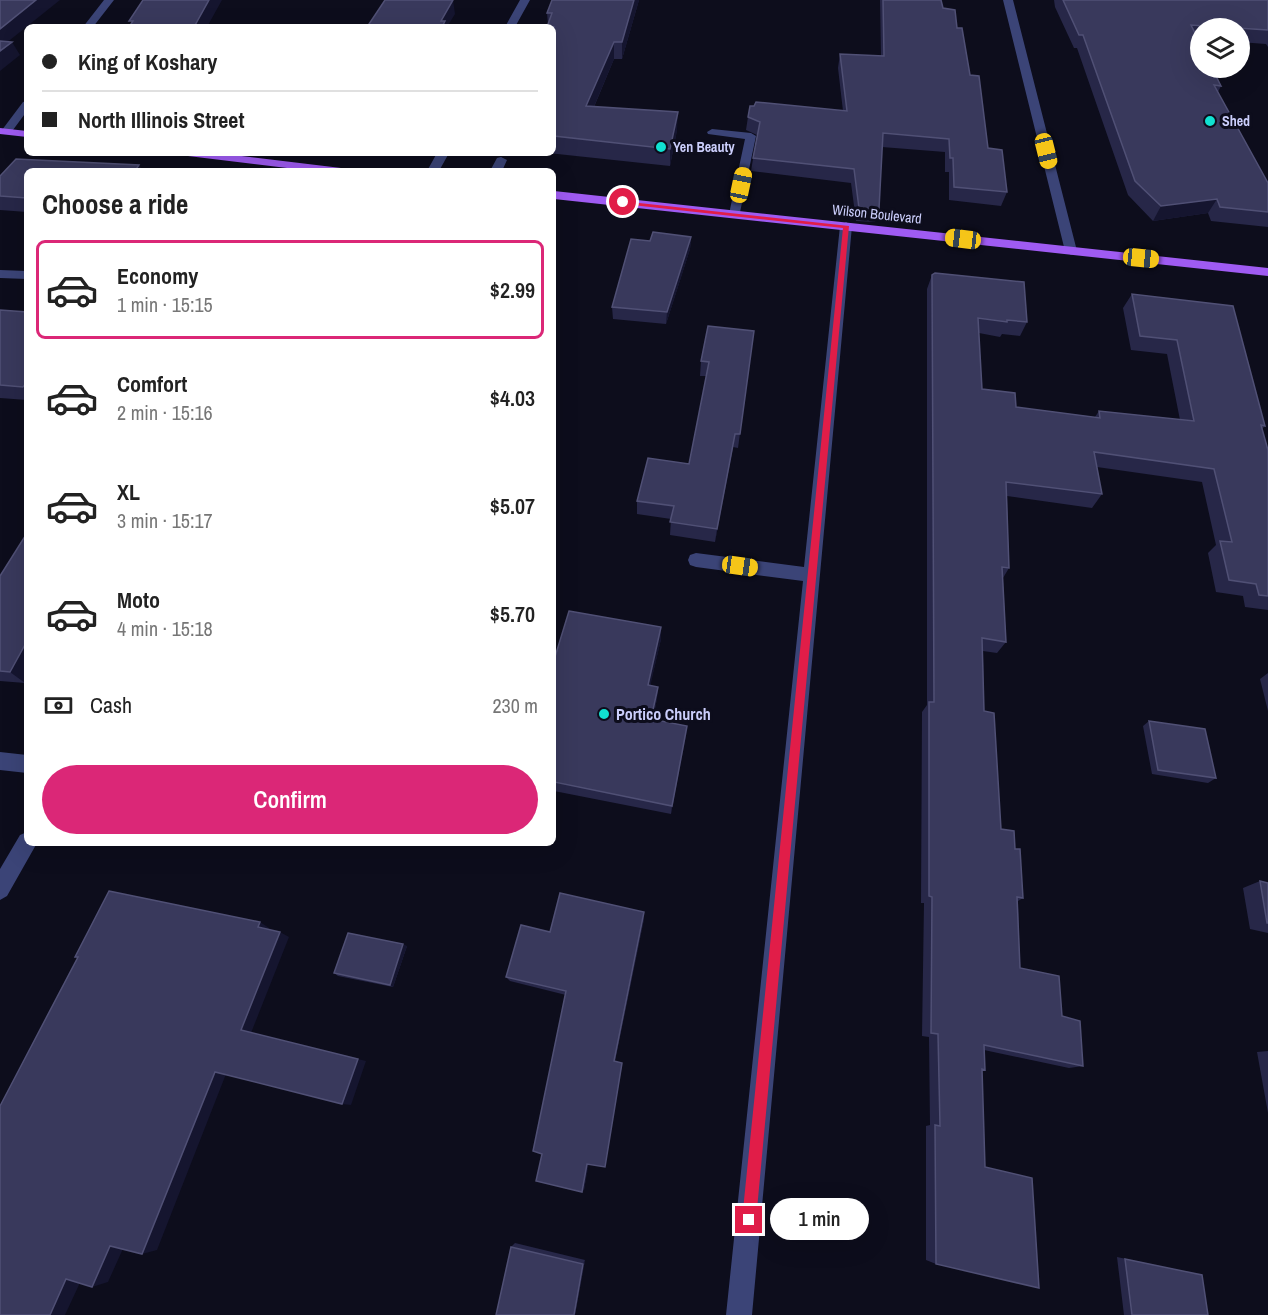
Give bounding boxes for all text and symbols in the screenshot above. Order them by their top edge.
map controls [1190,18,1250,78]
button: layers [1190,18,1250,78]
text: King of Koshary [78,47,217,77]
text: North Illinois Street [78,105,244,135]
place label: Shed [1222,112,1250,130]
marker: Shed [1203,114,1217,128]
car [1033,131,1059,171]
place label: Yen Beauty [673,138,735,156]
marker: Yen Beauty [654,140,668,154]
car [728,166,754,204]
text: Choose a ride [42,186,188,222]
route start [609,188,636,215]
street label: Wilson Boulevard [831,200,923,228]
car [944,228,982,250]
car [1122,247,1160,269]
text: Economy [117,261,198,291]
icon: car [45,263,99,317]
text: $2.99 [490,275,535,305]
text: 1 min · 15:15 [117,291,213,318]
text: Comfort [117,369,187,399]
icon: car [45,371,99,425]
text: $4.03 [490,383,535,413]
text: 2 min · 15:16 [117,399,213,426]
text: XL [117,477,140,507]
icon: car [45,479,99,533]
text: $5.07 [490,491,535,521]
text: 3 min · 15:17 [117,507,213,534]
car [721,555,759,577]
text: Moto [117,585,160,615]
icon: car [45,587,99,641]
text: $5.70 [490,599,535,629]
text: 4 min · 15:18 [117,615,213,642]
icon: cash [42,689,75,722]
text: Cash [90,690,132,720]
text: 230 m [492,692,538,719]
place label: Portico Church [616,703,711,725]
marker: Portico Church [597,707,611,721]
button: Confirm [42,765,538,834]
callout: 1 min [770,1199,869,1241]
text: 1 min [798,1205,841,1232]
route end [735,1206,762,1233]

